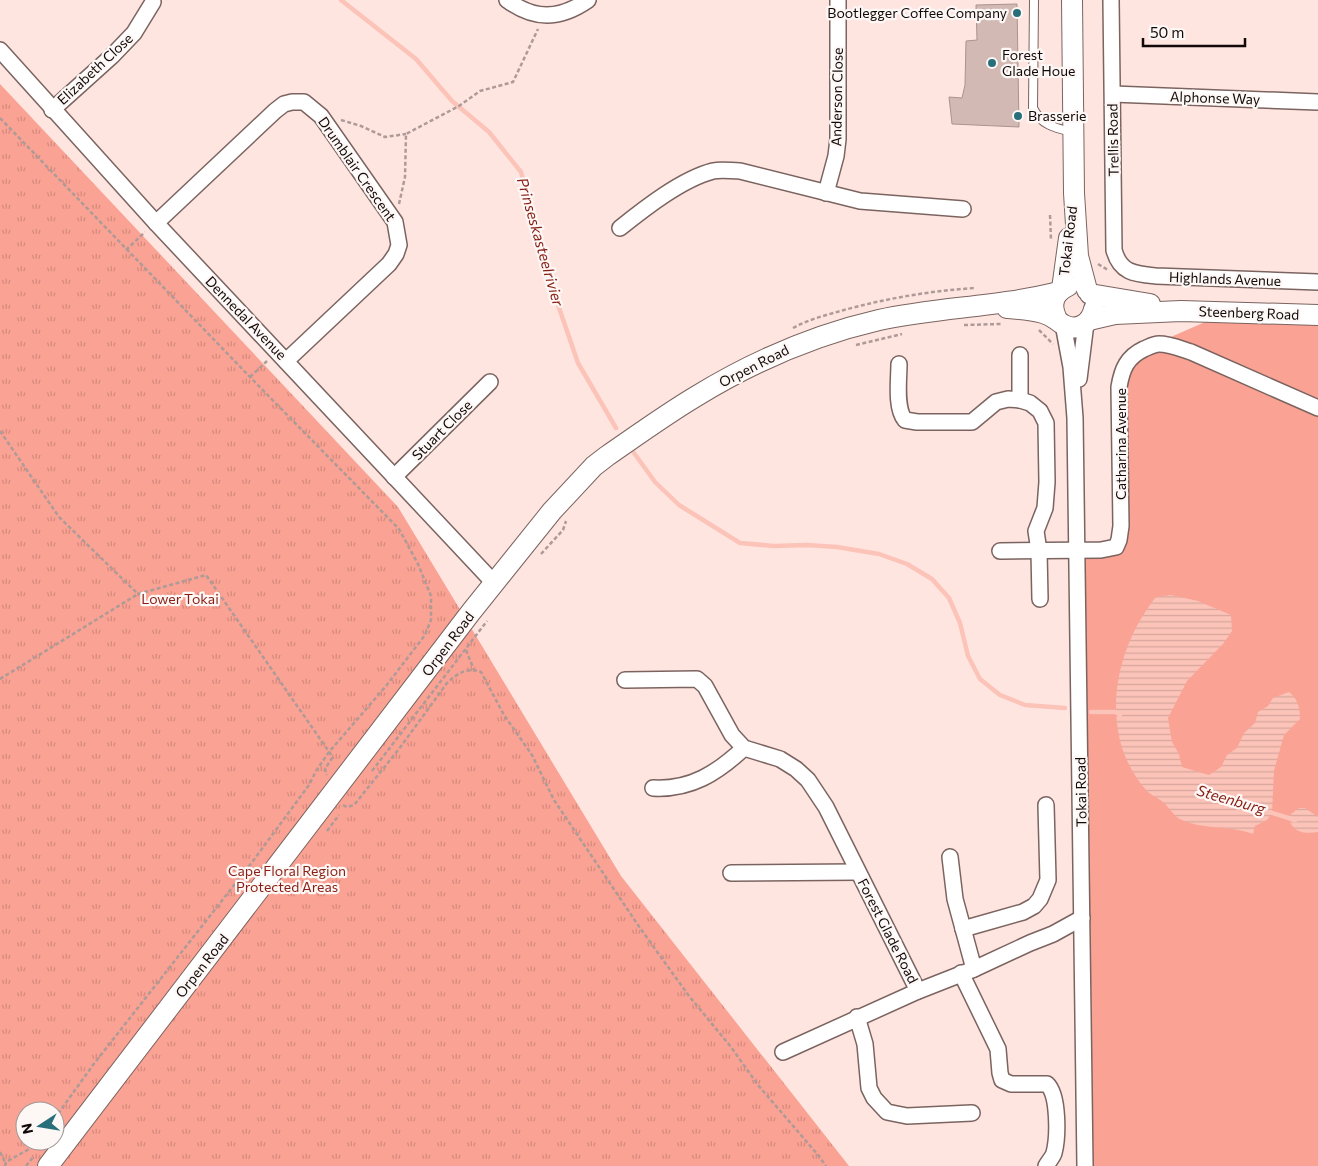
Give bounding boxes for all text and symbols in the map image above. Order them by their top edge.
place label: Bootlegger Coffee Company [827,4,1007,21]
marker: Bootlegger Coffee Company [1011,7,1023,19]
scale bar [1143,15,1246,47]
text: 50 m [1150,23,1184,41]
street label: Elizabeth Close [53,29,136,108]
place label: Forest Glade Houe [1002,46,1075,79]
street label: Anderson Close [827,47,846,147]
marker: Forest Glade Houe [986,57,998,69]
street label: Alphonse Way [1170,87,1260,108]
street label: Trellis Road [1103,103,1122,177]
place label: Brasserie [1028,107,1087,124]
marker: Brasserie [1012,110,1024,122]
street label: Drumblair Crescent [315,113,400,224]
water label: Prinseskasteelrivier [514,175,568,309]
street label: Tokai Road [1055,205,1080,277]
street label: Highlands Avenue [1169,268,1281,289]
street label: Dennedal Avenue [202,272,290,363]
street label: Steenberg Road [1198,302,1300,323]
street label: Orpen Road [716,341,792,390]
street label: Catharina Avenue [1112,388,1129,500]
street label: Stuart Close [408,396,475,463]
park label: Lower Tokai [141,590,219,607]
street label: Orpen Road [418,608,477,679]
street label: Tokai Road [1071,757,1090,827]
water label: Steenburg [1195,781,1268,818]
park label: Cape Floral Region Protected Areas [228,862,346,895]
street label: Forest Glade Road [855,875,922,986]
street label: Orpen Road [171,930,232,1001]
north arrow [15,1101,65,1151]
text: N [17,1122,36,1136]

